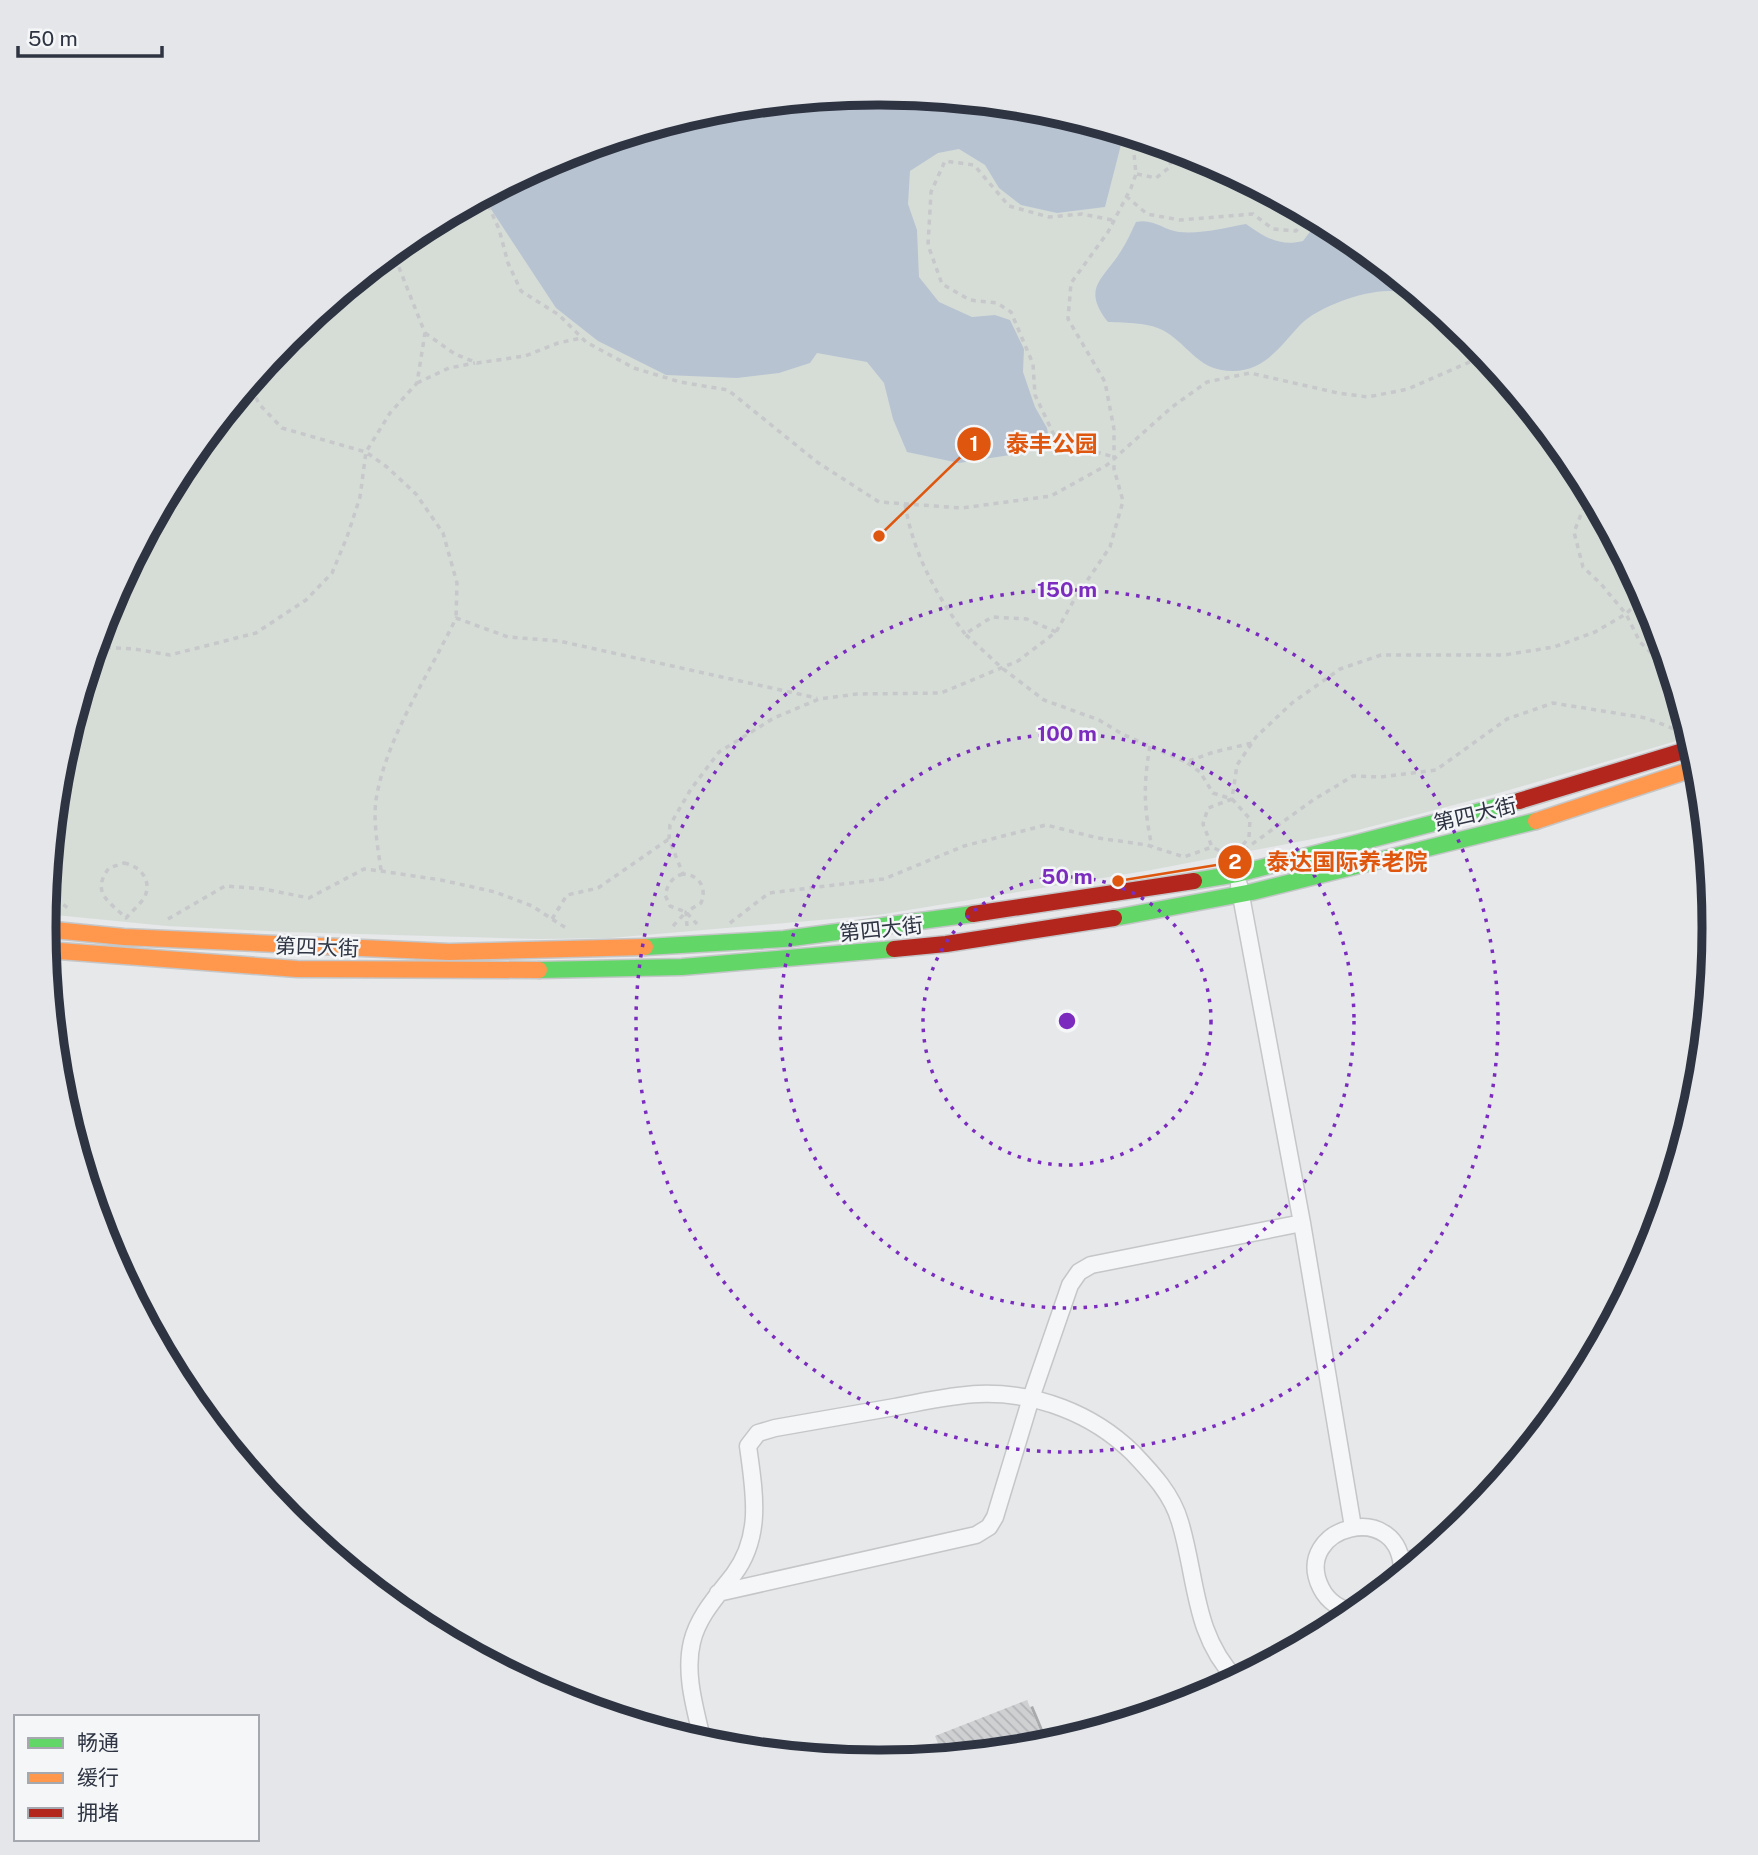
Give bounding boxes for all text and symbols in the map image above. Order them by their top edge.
scale bar [18,14,161,58]
text: 50 m [28,26,78,51]
callout: 泰丰公园 [957,422,1112,466]
text: 泰丰公园 [1006,430,1098,457]
text: 1 [970,431,979,456]
text: 150 m [1037,577,1097,602]
text: 100 m [1037,721,1097,746]
street label: 第四大街 [1431,792,1519,836]
callout: 泰达国际养老院 [1218,840,1442,884]
text: 泰达国际养老院 [1267,848,1428,875]
text: 2 [1228,849,1242,874]
text: 50 m [1041,864,1093,889]
street label: 第四大街 [838,912,924,946]
street label: 第四大街 [275,933,359,961]
centre of rings [1055,1009,1079,1033]
legend [14,1715,259,1841]
text: 畅通 [77,1730,119,1755]
text: 缓行 [77,1765,119,1790]
text: 拥堵 [77,1800,119,1825]

